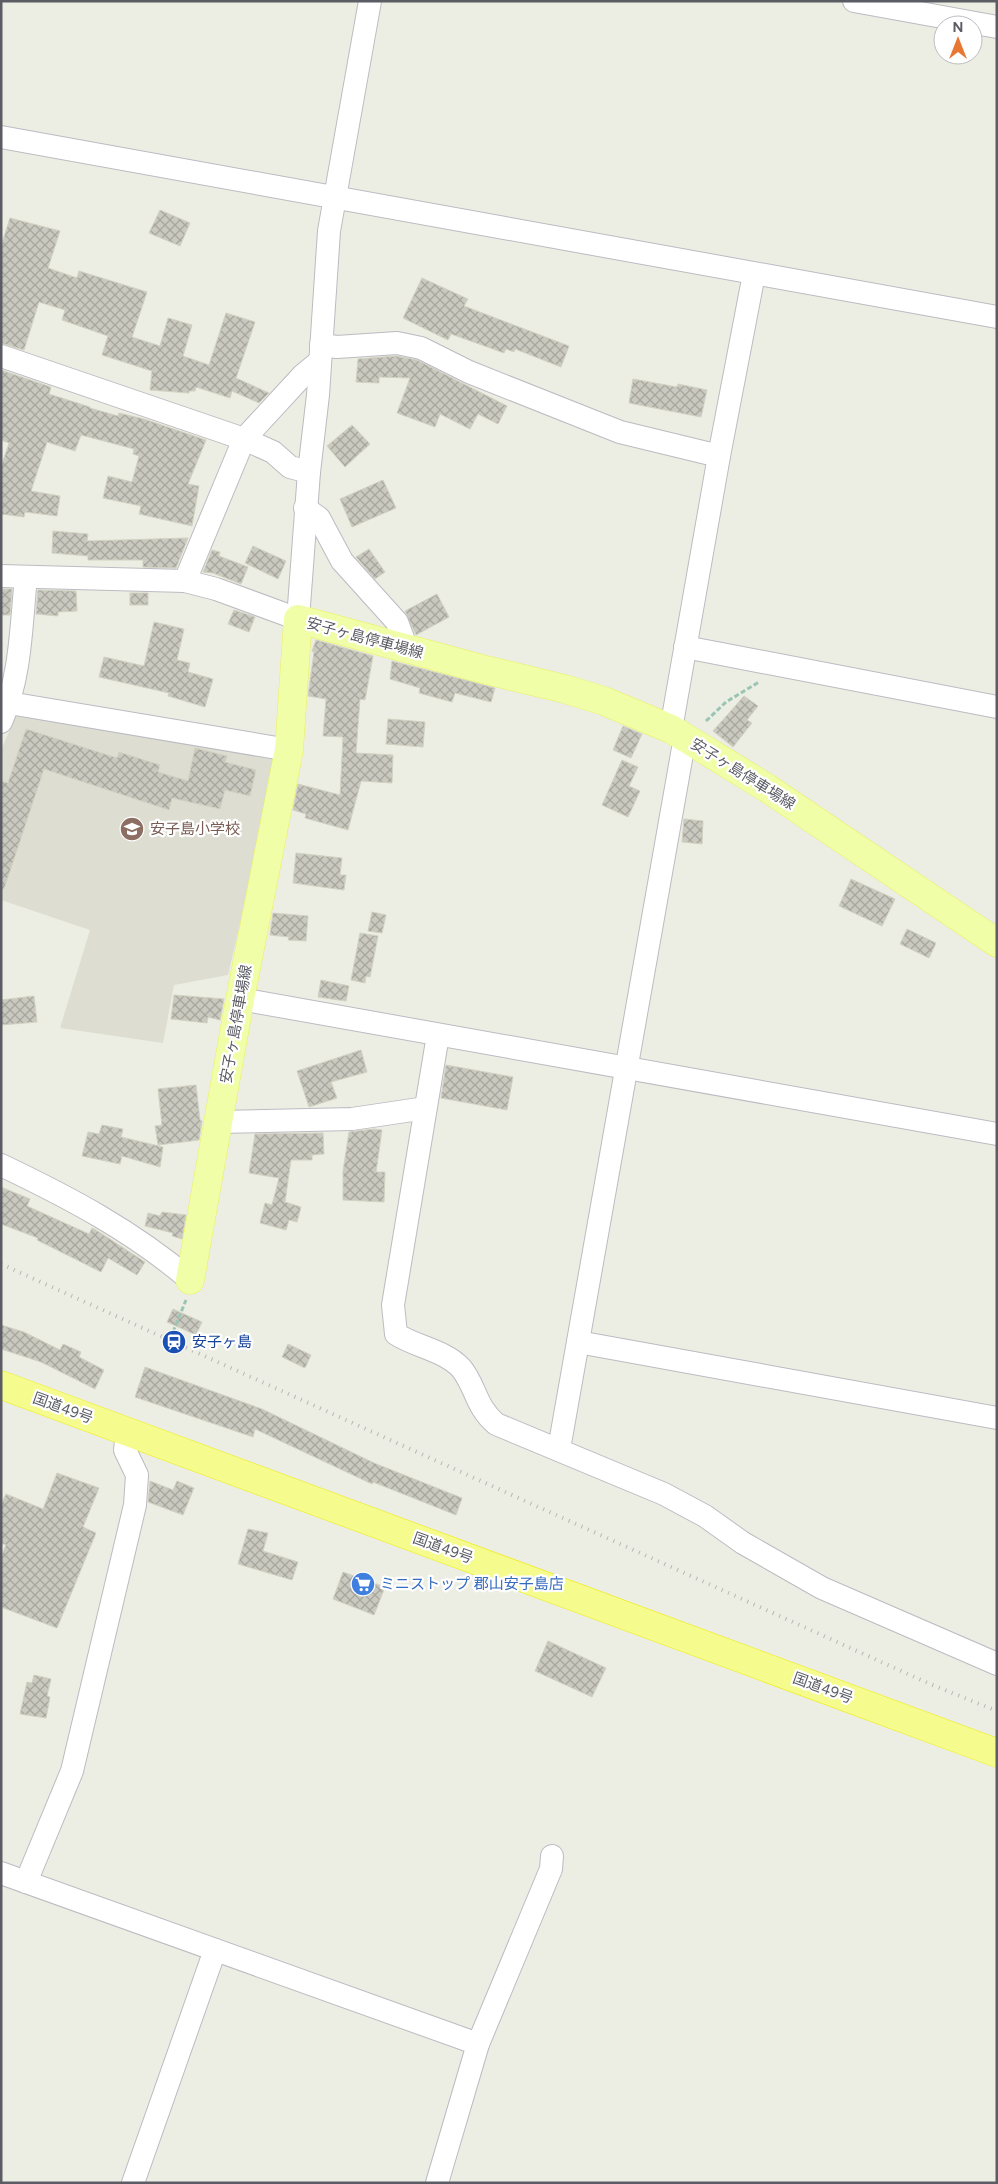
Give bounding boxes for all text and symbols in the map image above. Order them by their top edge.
north arrow [933,15,983,65]
text: N [953,19,963,36]
street label: 安子ヶ島停車場線 [305,614,425,662]
street label: 安子ヶ島停車場線 [687,735,799,813]
school or university icon: 安子島小学校 [119,816,145,842]
place label: 安子島小学校 [150,820,240,838]
street label: 安子ヶ島停車場線 [217,963,255,1085]
station icon: 安子ヶ島 [161,1329,187,1355]
place label: 安子ヶ島 [192,1333,252,1351]
street label: 国道49号 [30,1389,96,1427]
street label: 国道49号 [410,1529,476,1567]
supermarket icon: ミニストップ 郡山安子島店 [350,1571,376,1597]
place label: ミニストップ 郡山安子島店 [380,1575,564,1593]
street label: 国道49号 [790,1669,856,1707]

